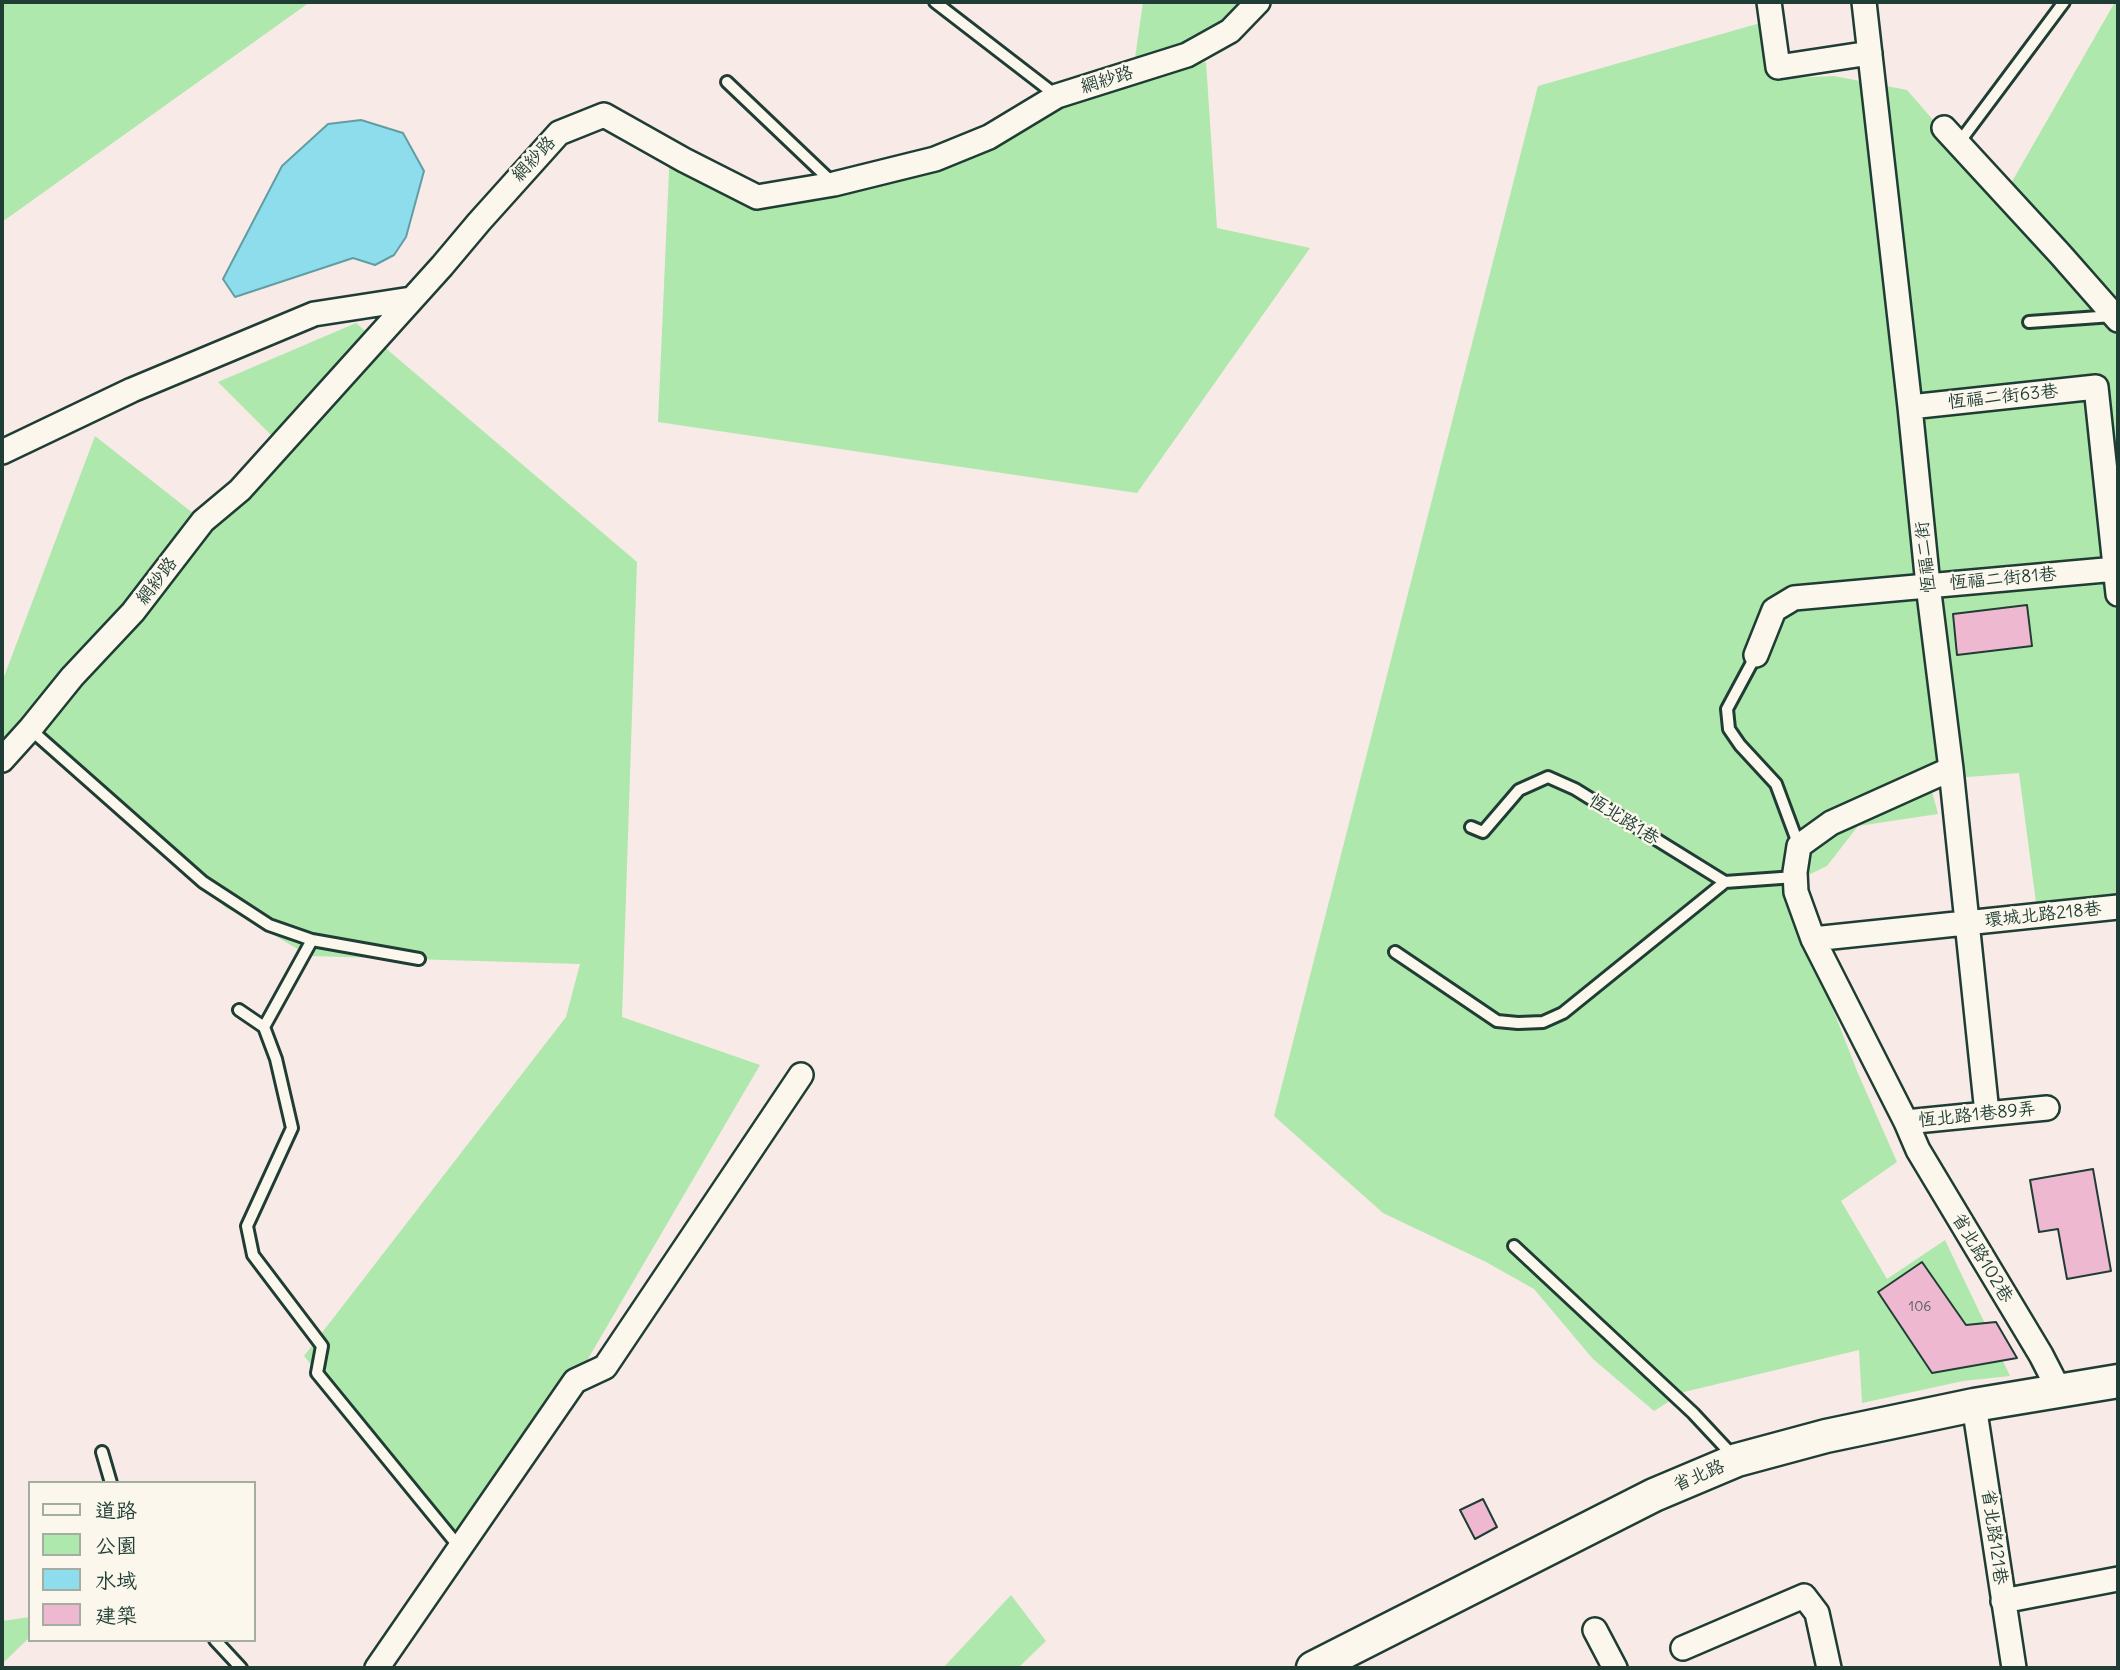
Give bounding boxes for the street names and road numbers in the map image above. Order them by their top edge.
street label: 網紗路 [1078,62,1136,98]
street label: 網紗路 [508,132,560,186]
street label: 恆福二街63巷 [1947,380,2059,414]
street label: 恆福二街 [1911,520,1941,594]
street label: 網紗路 [132,553,182,609]
street label: 恆福二街81巷 [1949,564,2057,594]
street label: 恆北路1巷 [1585,790,1663,850]
street label: 環城北路218巷 [1984,898,2102,932]
street label: 恆北路1巷89弄 [1917,1098,2037,1132]
street label: 省北路102巷 [1947,1209,2017,1307]
street label: 省北路 [1670,1456,1728,1496]
street label: 省北路121巷 [1977,1488,2011,1586]

